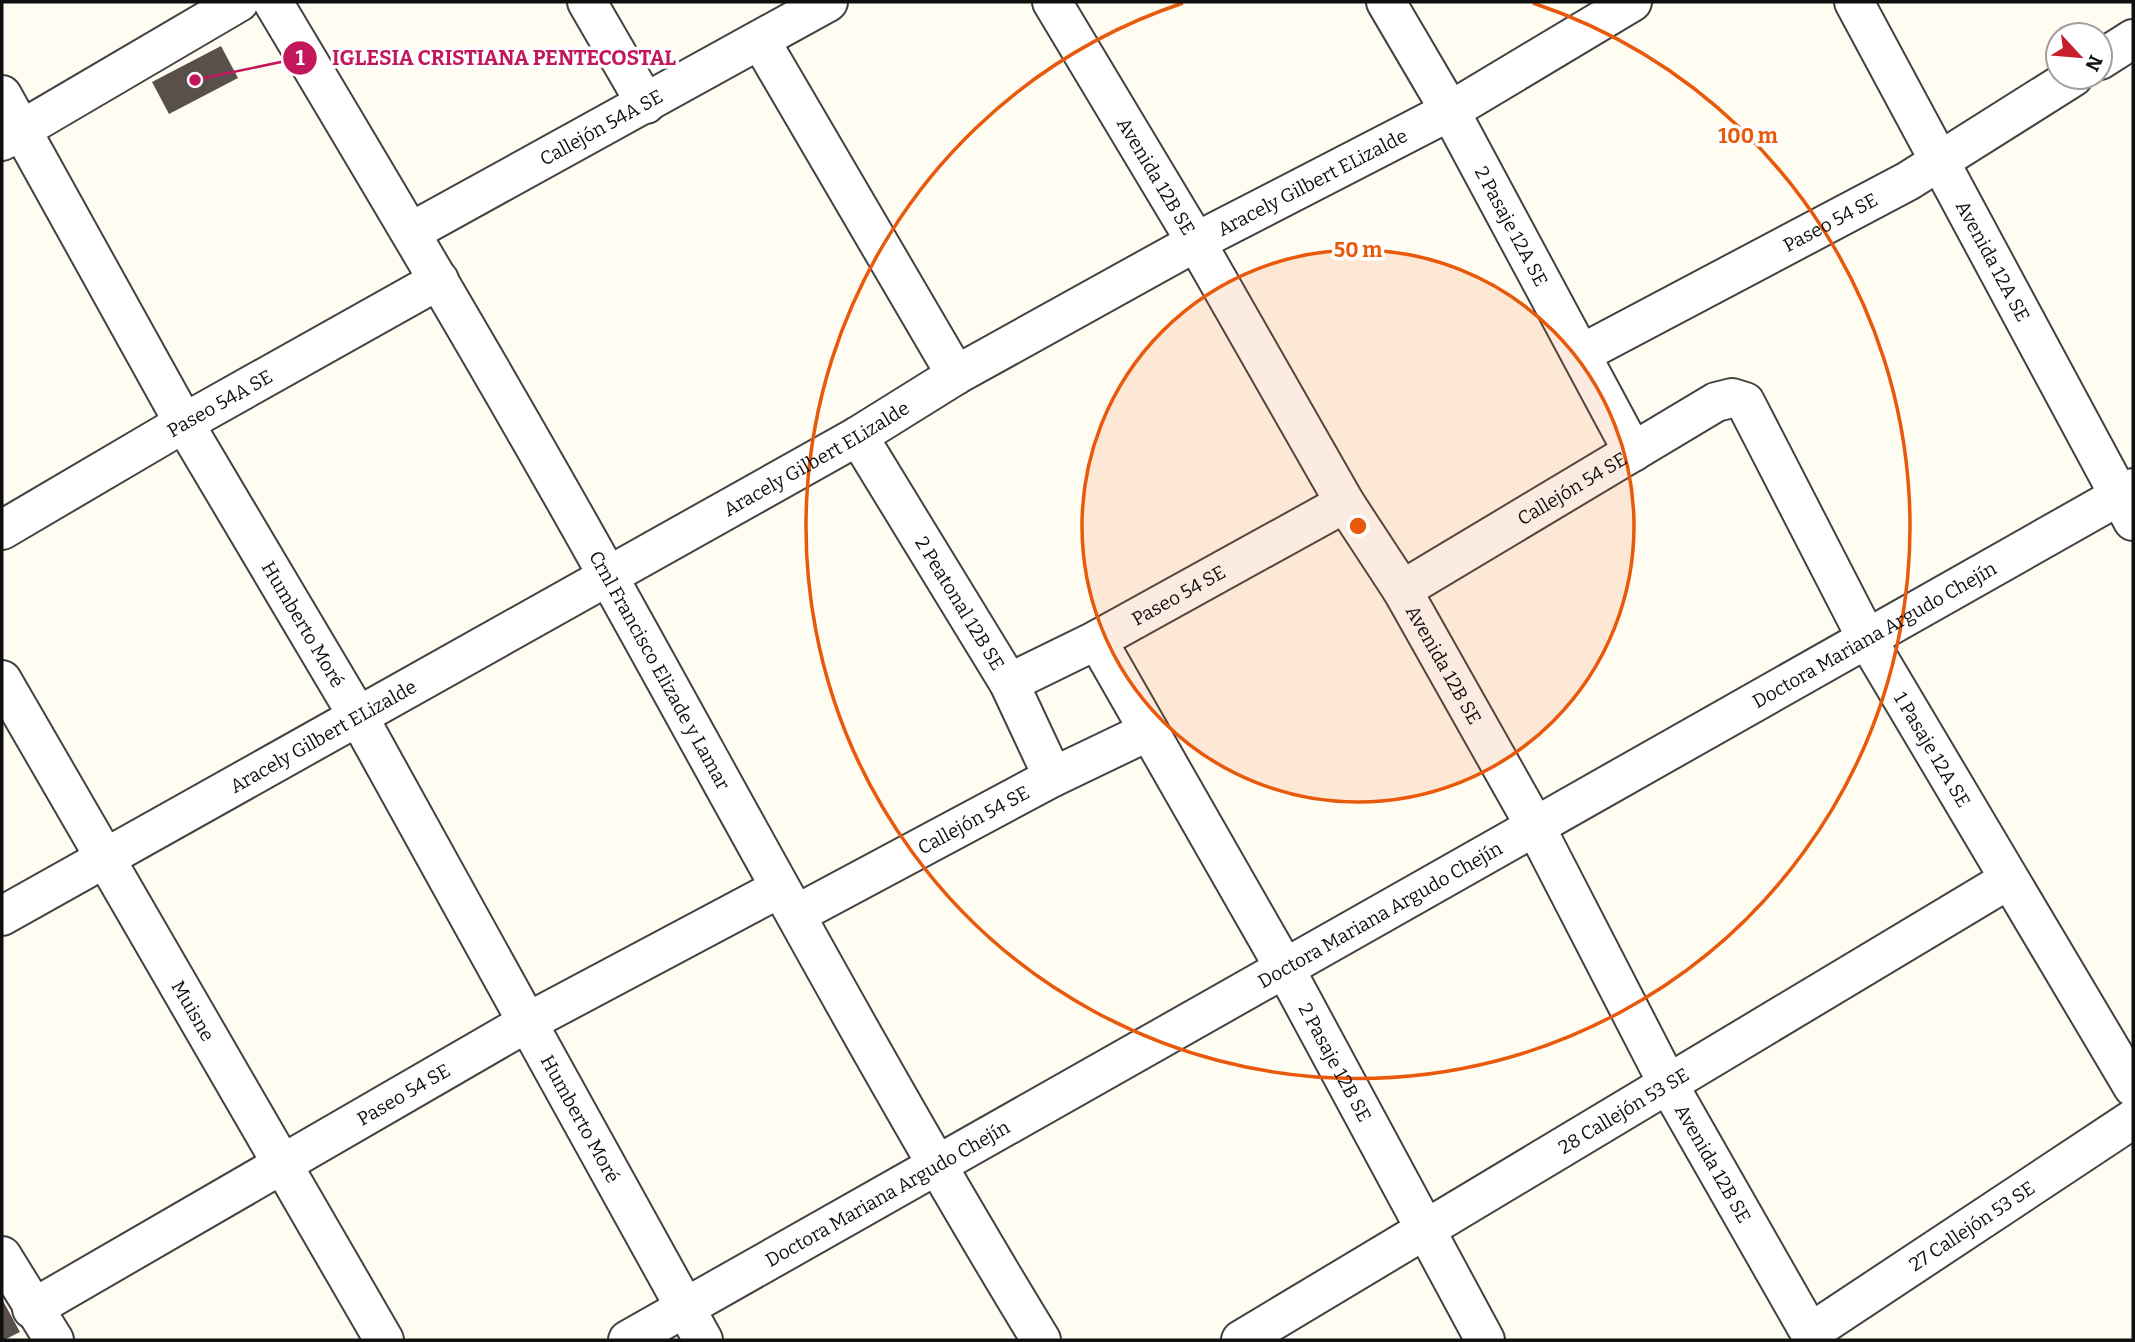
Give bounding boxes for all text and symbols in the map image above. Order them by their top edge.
north arrow [2044,21,2114,91]
callout: IGLESIA CRISTIANA PENTECOSTAL [283,37,690,79]
text: 1 [295,45,305,71]
text: IGLESIA CRISTIANA PENTECOSTAL [332,45,676,71]
text: N [2080,52,2107,75]
street label: Callejón 54A SE [536,85,667,171]
street label: Avenida 12B SE [1112,114,1200,239]
text: 100 m [1718,123,1778,149]
street label: Aracely Gilbert ELizalde [1214,124,1411,241]
street label: 2 Pasaje 12A SE [1470,162,1553,290]
street label: Paseo 54 SE [1779,188,1882,257]
street label: Avenida 12A SE [1951,197,2035,326]
text: 50 m [1334,237,1382,263]
street label: Paseo 54A SE [163,365,277,442]
street label: Aracely Gilbert ELizalde [720,396,913,521]
street label: Callejón 54 SE [1513,447,1631,530]
centre of rings [1346,514,1370,538]
street label: 2 Peatonal 12B SE [910,532,1009,674]
street label: Crnl Francisco Elizade y Lamar [584,547,735,794]
street label: Humberto Moré [257,557,349,691]
street label: Doctora Mariana Argudo Chejín [1748,557,2001,713]
street label: Paseo 54 SE [1128,560,1230,631]
street label: Avenida 12B SE [1401,601,1486,728]
street label: Aracely Gilbert ELizalde [226,675,421,798]
street label: 1 Pasaje 12A SE [1889,688,1975,811]
street label: Callejón 54 SE [914,781,1033,859]
street label: Doctora Mariana Argudo Chejín [1254,837,1506,993]
street label: Muisne [166,977,219,1045]
street label: 2 Pasaje 12B SE [1294,999,1376,1126]
street label: Humberto Moré [536,1051,625,1187]
street label: Paseo 54 SE [353,1059,454,1130]
street label: 28 Callejón 53 SE [1554,1063,1693,1159]
street label: Avenida 12B SE [1670,1100,1756,1227]
street label: Doctora Mariana Argudo Chejín [761,1115,1014,1272]
street label: 27 Callejón 53 SE [1905,1176,2039,1276]

